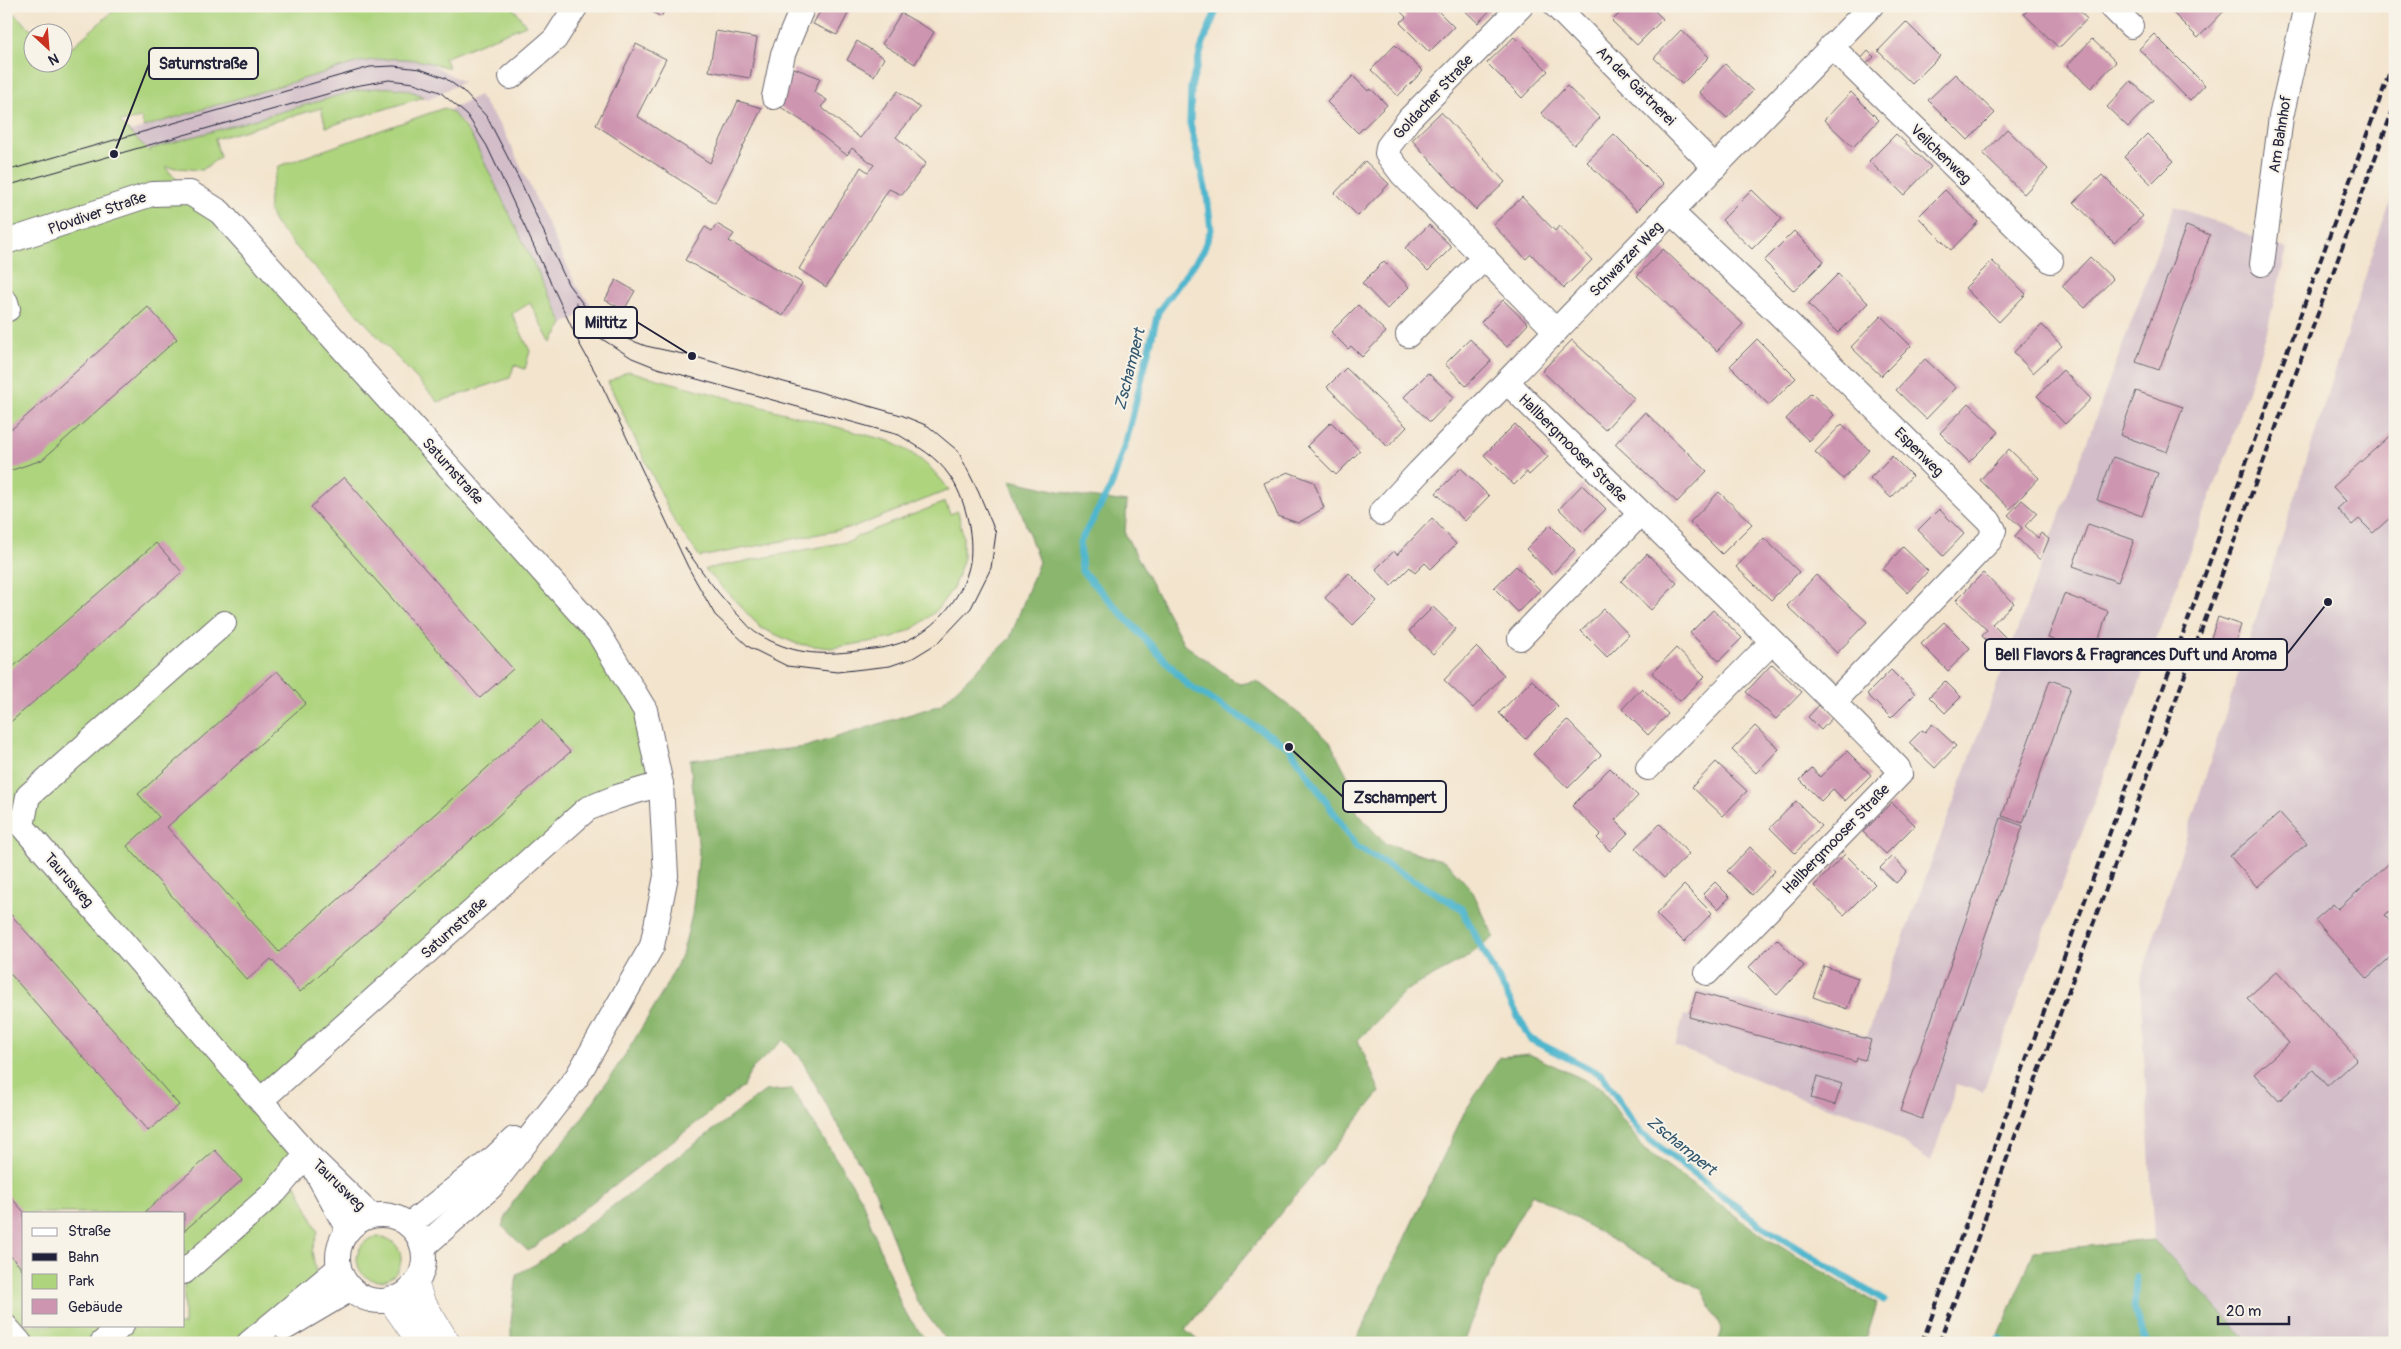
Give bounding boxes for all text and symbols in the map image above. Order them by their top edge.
north arrow [22,22,72,72]
street label: An der Gärtnerei [1592,43,1680,130]
callout: Saturnstraße [149,48,258,79]
text: N [45,50,61,69]
street label: Goldacher Straße [1389,50,1478,144]
text: Saturnstraße [159,54,248,74]
street label: Am Bahnhof [2265,94,2296,174]
street label: Veilchenweg [1906,120,1975,188]
street label: Plovdiver Straße [46,188,149,239]
street label: Schwarzer Weg [1586,218,1667,301]
callout: Miltitz [574,307,637,338]
text: Miltitz [585,313,628,333]
water label: Zschampert [1110,325,1150,412]
street label: Hallbergmooser Straße [1514,390,1631,507]
street label: Espenweg [1890,424,1947,481]
street label: Saturnstraße [418,434,488,509]
callout: Bell Flavors & Fragrances Duft und Aroma [1985,639,2287,670]
text: Bell Flavors & Fragrances Duft und Aroma [1995,645,2277,665]
street label: Hallbergmooser Straße [1779,780,1894,898]
callout: Zschampert [1343,781,1446,812]
text: Zschampert [1354,788,1437,808]
street label: Taurusweg [40,849,98,912]
street label: Saturnstraße [417,893,492,963]
water label: Zschampert [1643,1112,1721,1181]
street label: Taurusweg [308,1155,369,1215]
legend [22,1212,185,1326]
text: Straße [68,1222,111,1241]
text: Bahn [68,1248,99,1267]
text: Park [68,1272,95,1291]
scale bar [2218,1294,2290,1326]
text: Gebäude [68,1298,123,1317]
text: 20 m [2226,1302,2261,1321]

